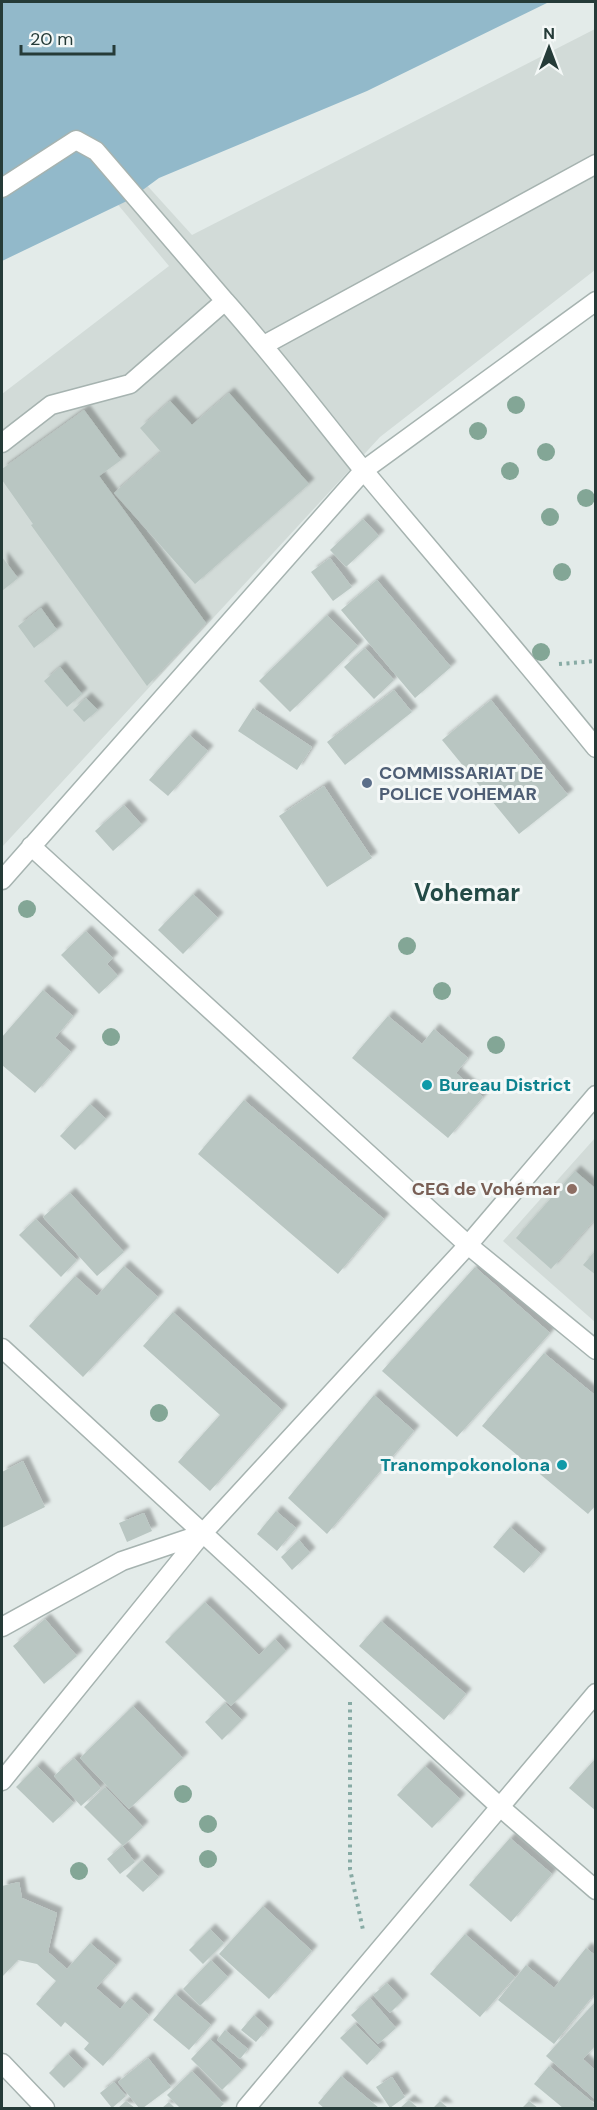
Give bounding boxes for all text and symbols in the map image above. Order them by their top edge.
scale bar [21,18,114,56]
north arrow [519,18,579,78]
text: N [543,23,555,44]
text: 20 m [30,27,73,51]
place label: COMMISSARIAT DE POLICE VOHEMAR [379,761,544,806]
marker: COMMISSARIAT DE POLICE VOHEMAR [360,776,374,790]
district label: Vohemar [414,877,520,908]
place label: Bureau District [439,1073,571,1097]
marker: Bureau District [420,1078,434,1092]
place label: CEG de Vohémar [412,1177,560,1201]
marker: CEG de Vohémar [565,1182,579,1196]
place label: Tranompokonolona [380,1453,550,1477]
marker: Tranompokonolona [555,1458,569,1472]

